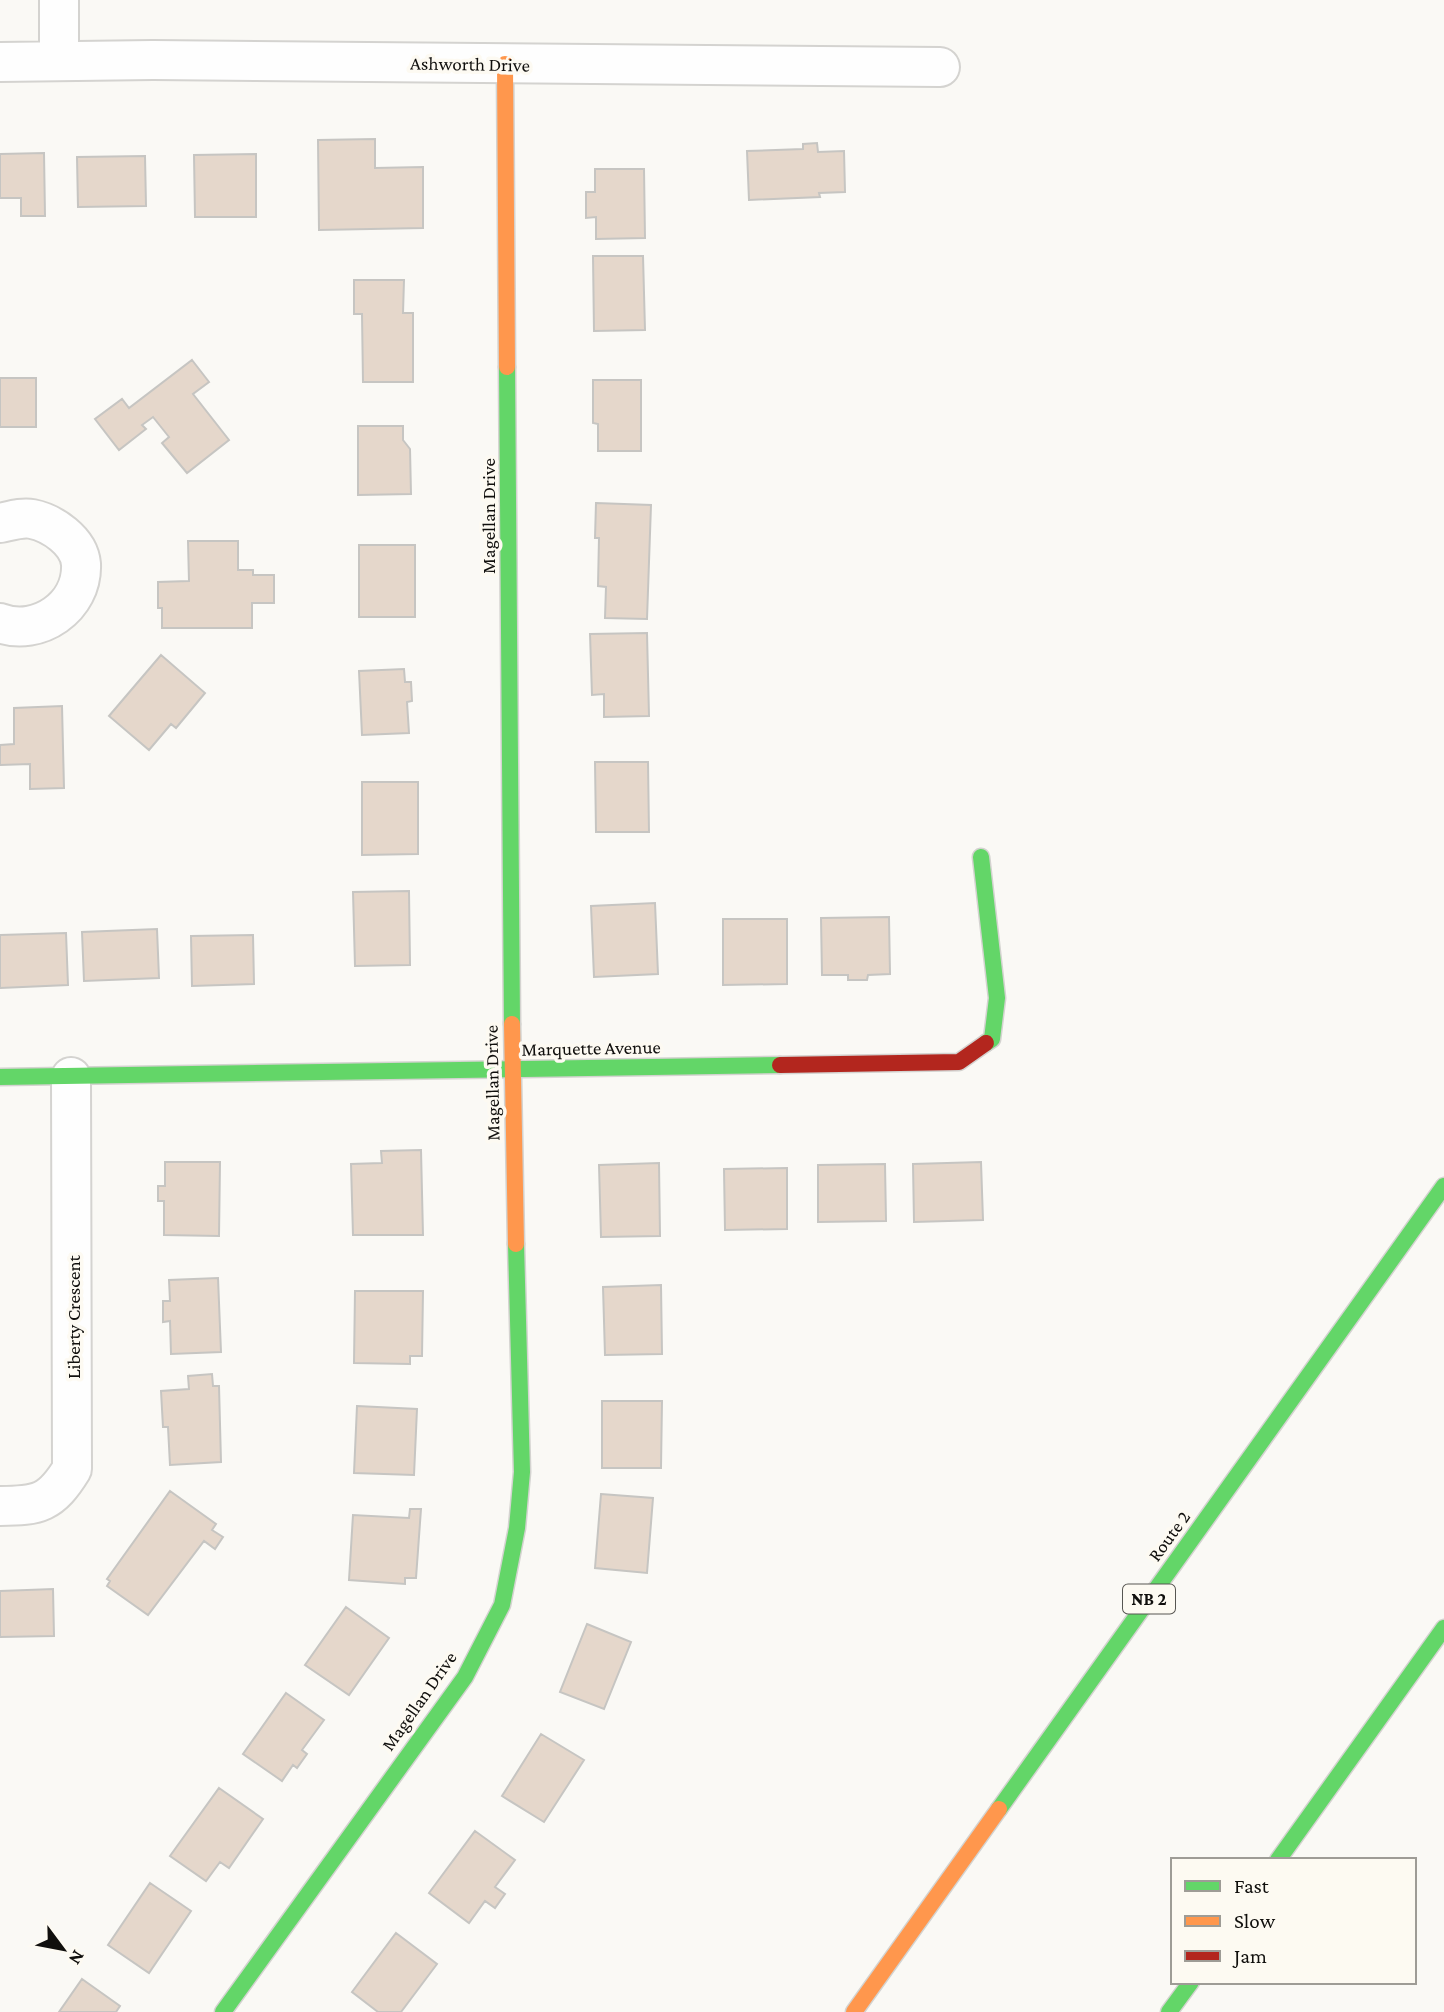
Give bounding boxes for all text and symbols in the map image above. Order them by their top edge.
street label: Ashworth Drive [410,52,530,76]
street label: Magellan Drive [478,458,499,574]
street label: Magellan Drive [480,1025,504,1141]
street label: Marquette Avenue [521,1036,661,1060]
street label: Liberty Crescent [63,1254,84,1379]
street label: Route 2 [1144,1507,1194,1565]
road number: NB 2 [1123,1584,1175,1614]
street label: Magellan Drive [377,1648,461,1754]
legend [1171,1858,1416,1984]
text: Fast [1234,1874,1270,1898]
text: Slow [1234,1909,1276,1933]
north arrow [28,1914,98,1984]
text: Jam [1232,1944,1267,1968]
text: N [65,1947,89,1969]

